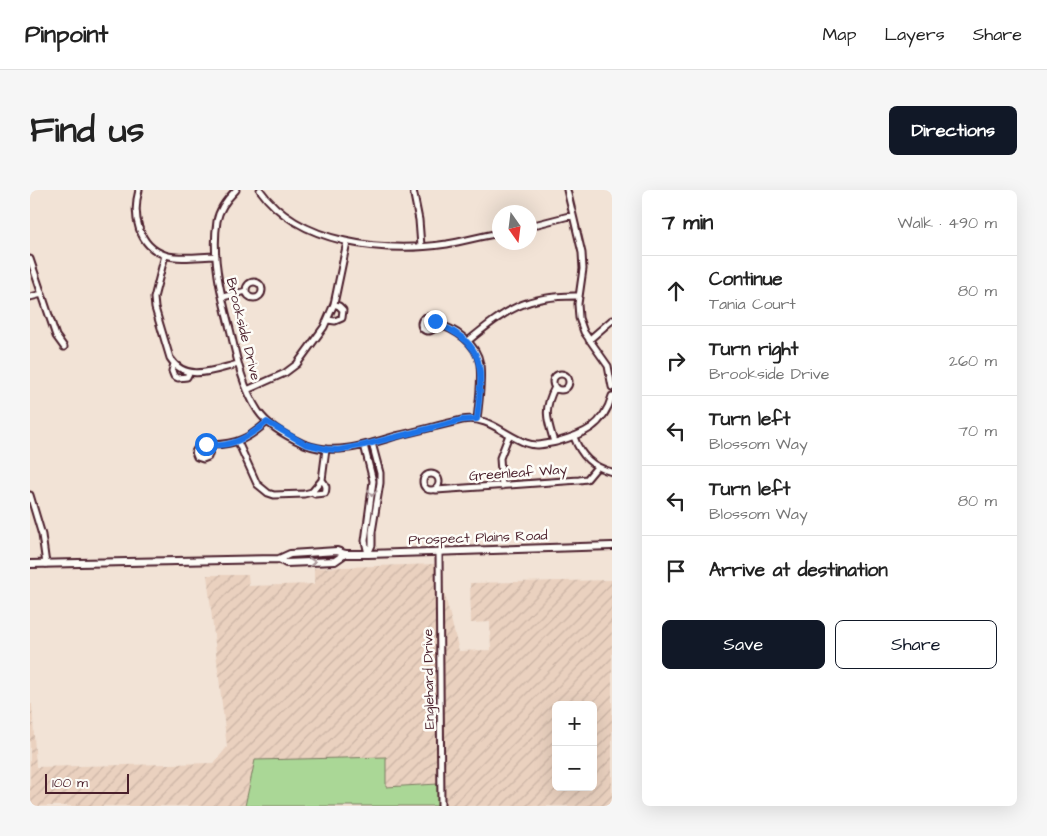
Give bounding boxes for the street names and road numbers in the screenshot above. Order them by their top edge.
street label: Brookside Drive [221,275,266,383]
street label: Greenleaf Way [468,460,568,486]
street label: Prospect Plains Road [408,526,548,550]
street label: Englehard Drive [418,628,440,729]

